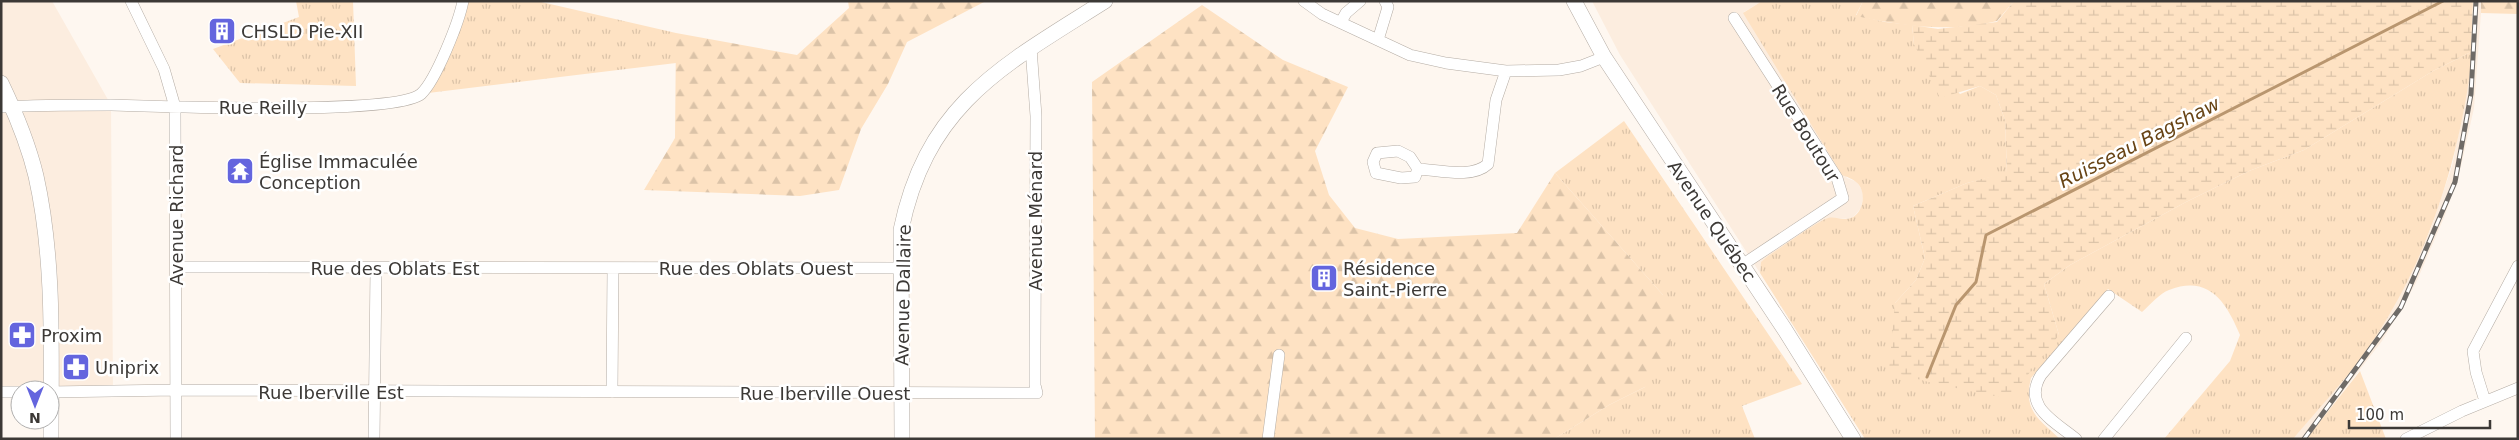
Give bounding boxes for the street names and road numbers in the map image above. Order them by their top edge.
street label: Rue Boutour [1768,80,1845,186]
street label: Rue Reilly [219,97,308,118]
street label: Avenue Richard [166,145,187,285]
street label: Avenue Ménard [1025,151,1046,291]
street label: Avenue Québec [1664,156,1760,286]
street label: Avenue Dallaire [891,224,915,366]
street label: Rue des Oblats Est [310,258,480,279]
street label: Rue des Oblats Ouest [659,258,853,279]
street label: Rue Iberville Est [258,382,404,403]
street label: Rue Iberville Ouest [740,383,910,404]

